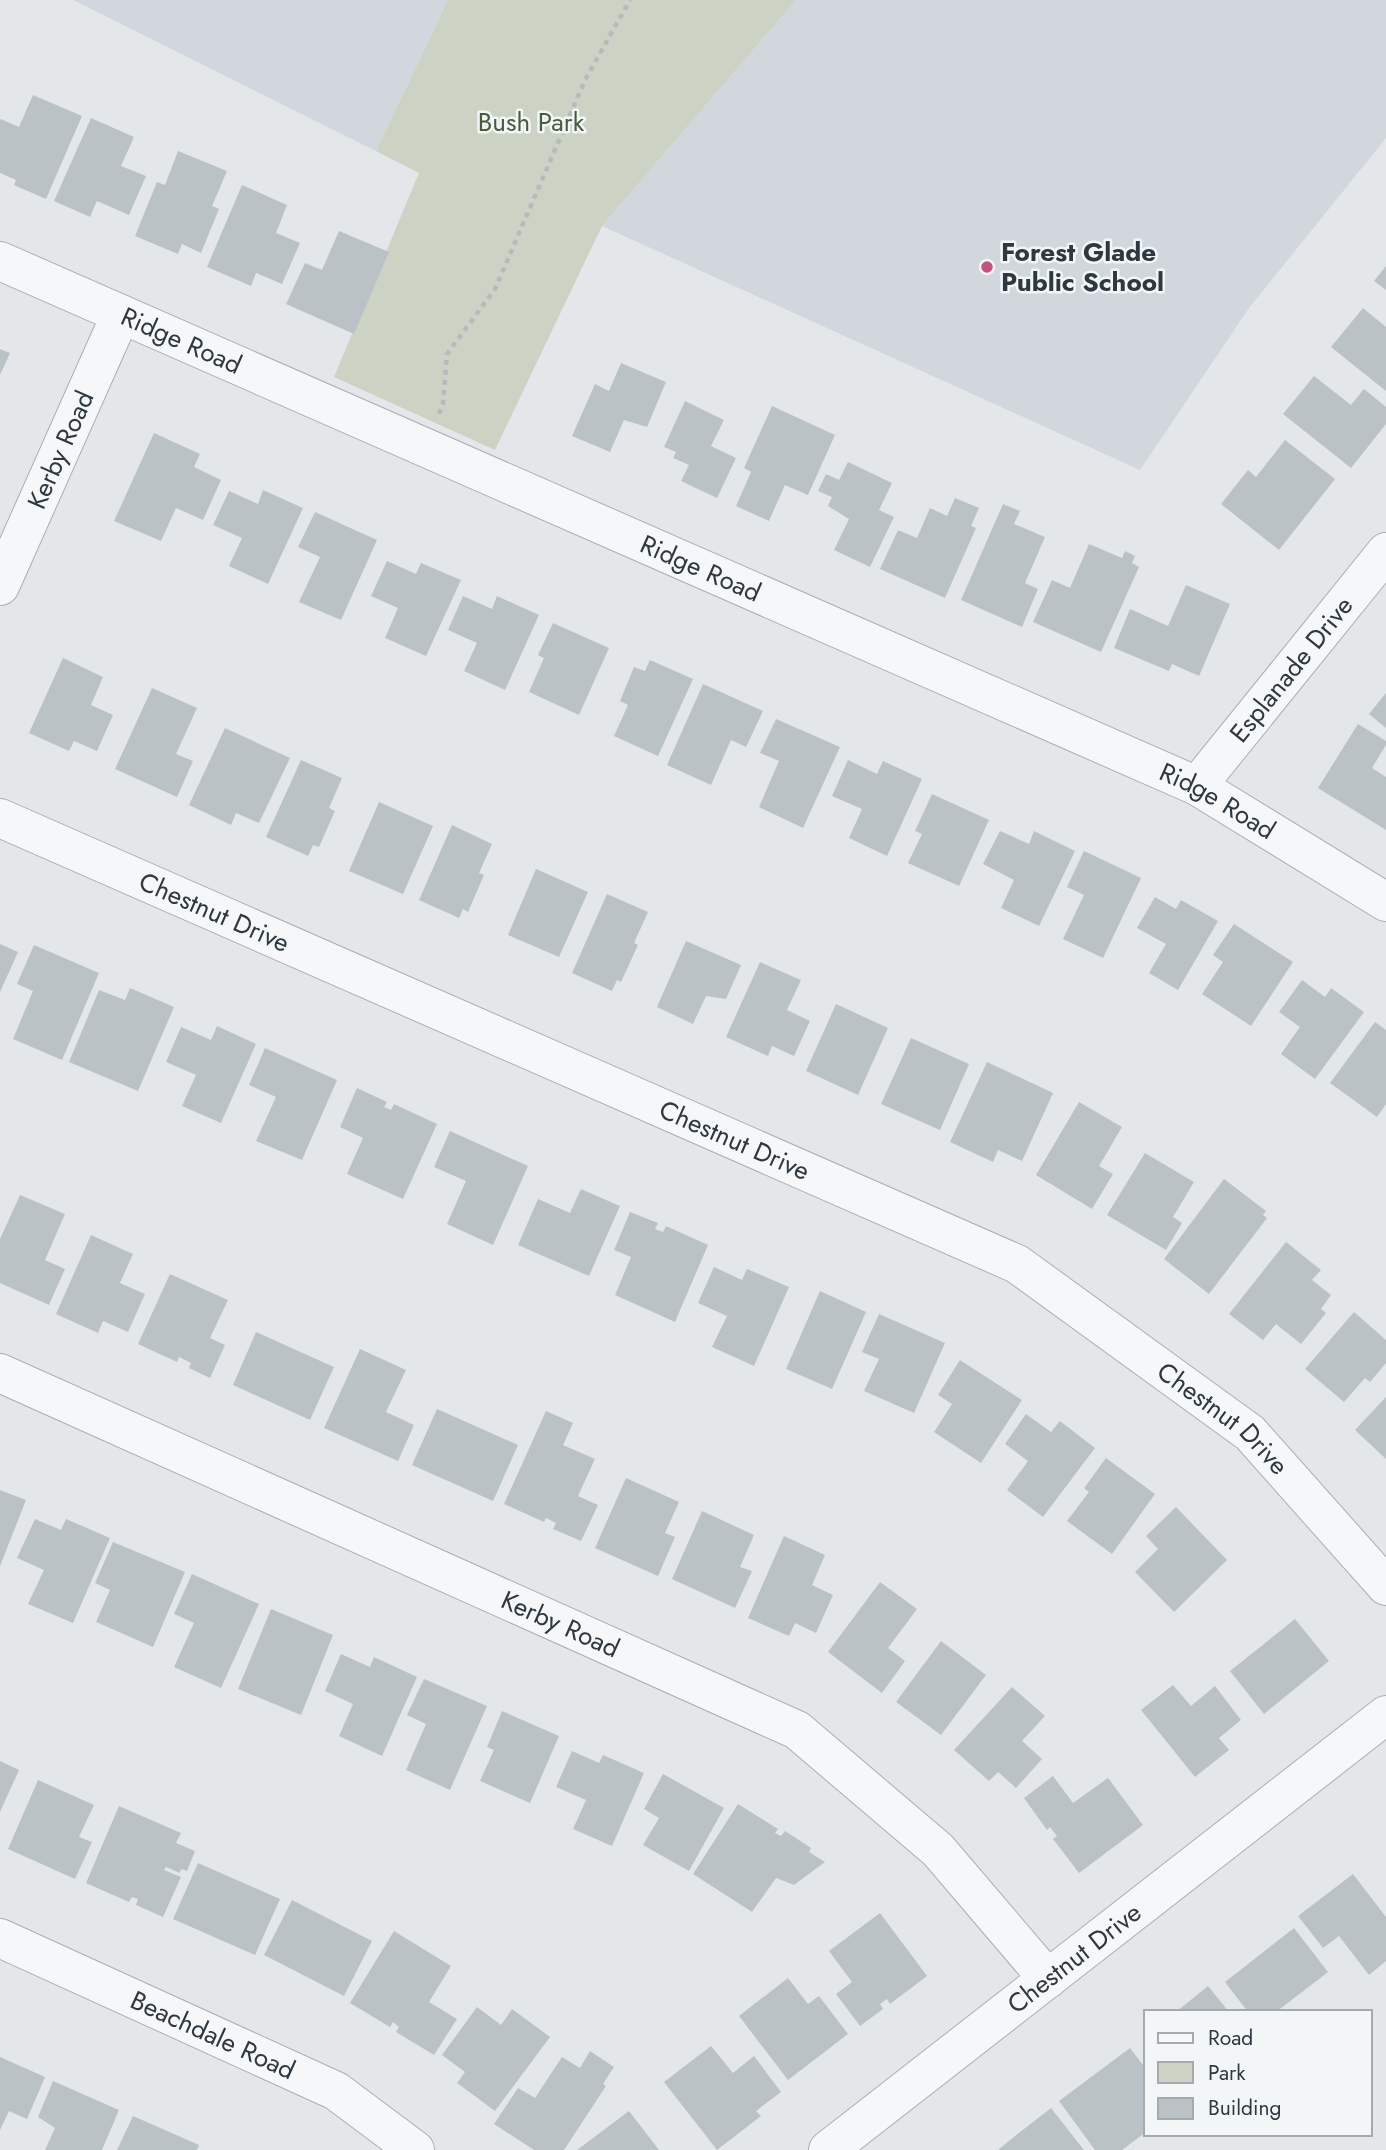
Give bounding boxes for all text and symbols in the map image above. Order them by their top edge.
park label: Bush Park [478,103,585,141]
place label: Forest Glade Public School [1001,233,1164,301]
marker: Forest Glade Public School [979,259,995,275]
street label: Ridge Road [115,297,248,384]
street label: Kerby Road [18,385,104,515]
street label: Ridge Road [634,525,767,611]
street label: Esplanade Drive [1220,588,1362,751]
street label: Ridge Road [1153,753,1283,849]
street label: Chestnut Drive [133,862,296,962]
street label: Chestnut Drive [653,1090,816,1190]
street label: Chestnut Drive [1149,1353,1297,1483]
street label: Kerby Road [495,1581,626,1667]
street label: Chestnut Drive [999,1894,1149,2023]
street label: Beachdale Road [124,1981,301,2089]
legend [1144,2010,1372,2136]
text: Road [1208,2023,1253,2053]
text: Park [1208,2058,1246,2088]
text: Building [1208,2093,1281,2123]

